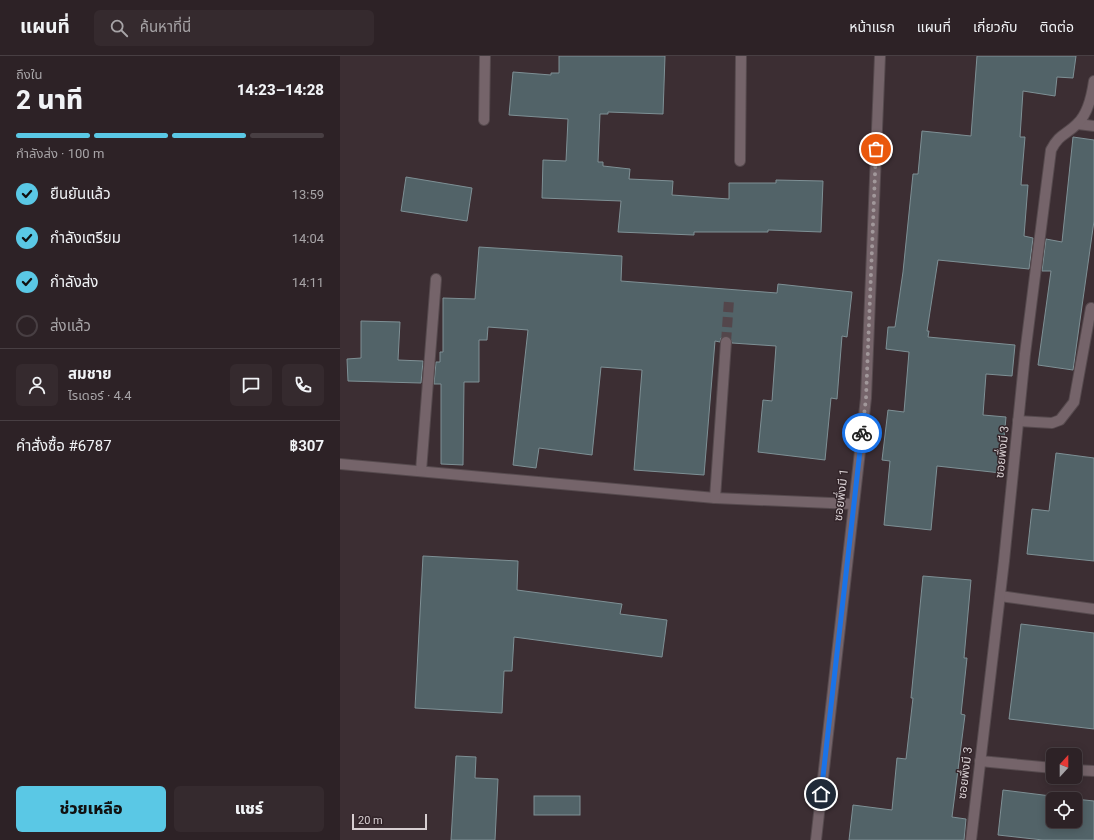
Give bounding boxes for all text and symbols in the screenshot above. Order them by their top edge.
search box [94,10,374,46]
text: แผนที่ [20,15,70,38]
icon: search [108,17,130,39]
text: ค้นหาที่นี่ [140,18,191,36]
text: หน้าแรก [849,19,895,35]
text: แผนที่ [917,19,951,35]
text: เกี่ยวกับ [973,19,1018,35]
text: ติดต่อ [1040,19,1074,35]
text: ถึงใน [16,67,42,82]
text: 14:23–14:28 [237,81,324,99]
text: 2 นาที [16,85,83,115]
pin [859,132,893,166]
icon: bag [865,138,887,160]
text: กำลังส่ง · 100 m [16,146,104,161]
icon: check [16,183,38,205]
text: ยืนยันแล้ว [50,185,111,203]
text: 13:59 [292,187,324,202]
icon: check [16,227,38,249]
text: กำลังเตรียม [50,229,121,247]
text: 14:04 [292,231,324,246]
icon: check [16,271,38,293]
text: กำลังส่ง [50,273,98,291]
text: 14:11 [292,275,324,290]
text: ส่งแล้ว [50,317,91,335]
button: person [16,364,58,406]
button: chat [230,364,272,406]
button: phone [282,364,324,406]
text: สมชาย [68,365,112,383]
text: ไรเดอร์ · 4.4 [68,388,132,403]
courier [842,413,882,453]
icon: bike [851,422,873,444]
street label: ซอยพึ่งมี 3 [990,425,1012,479]
text: คำสั่งซื้อ #6787 [16,437,112,455]
text: ฿307 [289,437,324,455]
street label: ซอยพึ่งมี 1 [829,468,851,522]
street label: ซอยพึ่งมี 3 [953,746,975,800]
north arrow [1046,748,1082,784]
map controls [1046,748,1082,828]
pin [804,777,838,811]
icon: home [810,783,832,805]
button: ช่วยเหลือ [16,786,166,832]
button: แชร์ [174,786,324,832]
button: locate [1046,792,1082,828]
scale bar [352,812,427,831]
text: 20 m [358,814,383,827]

